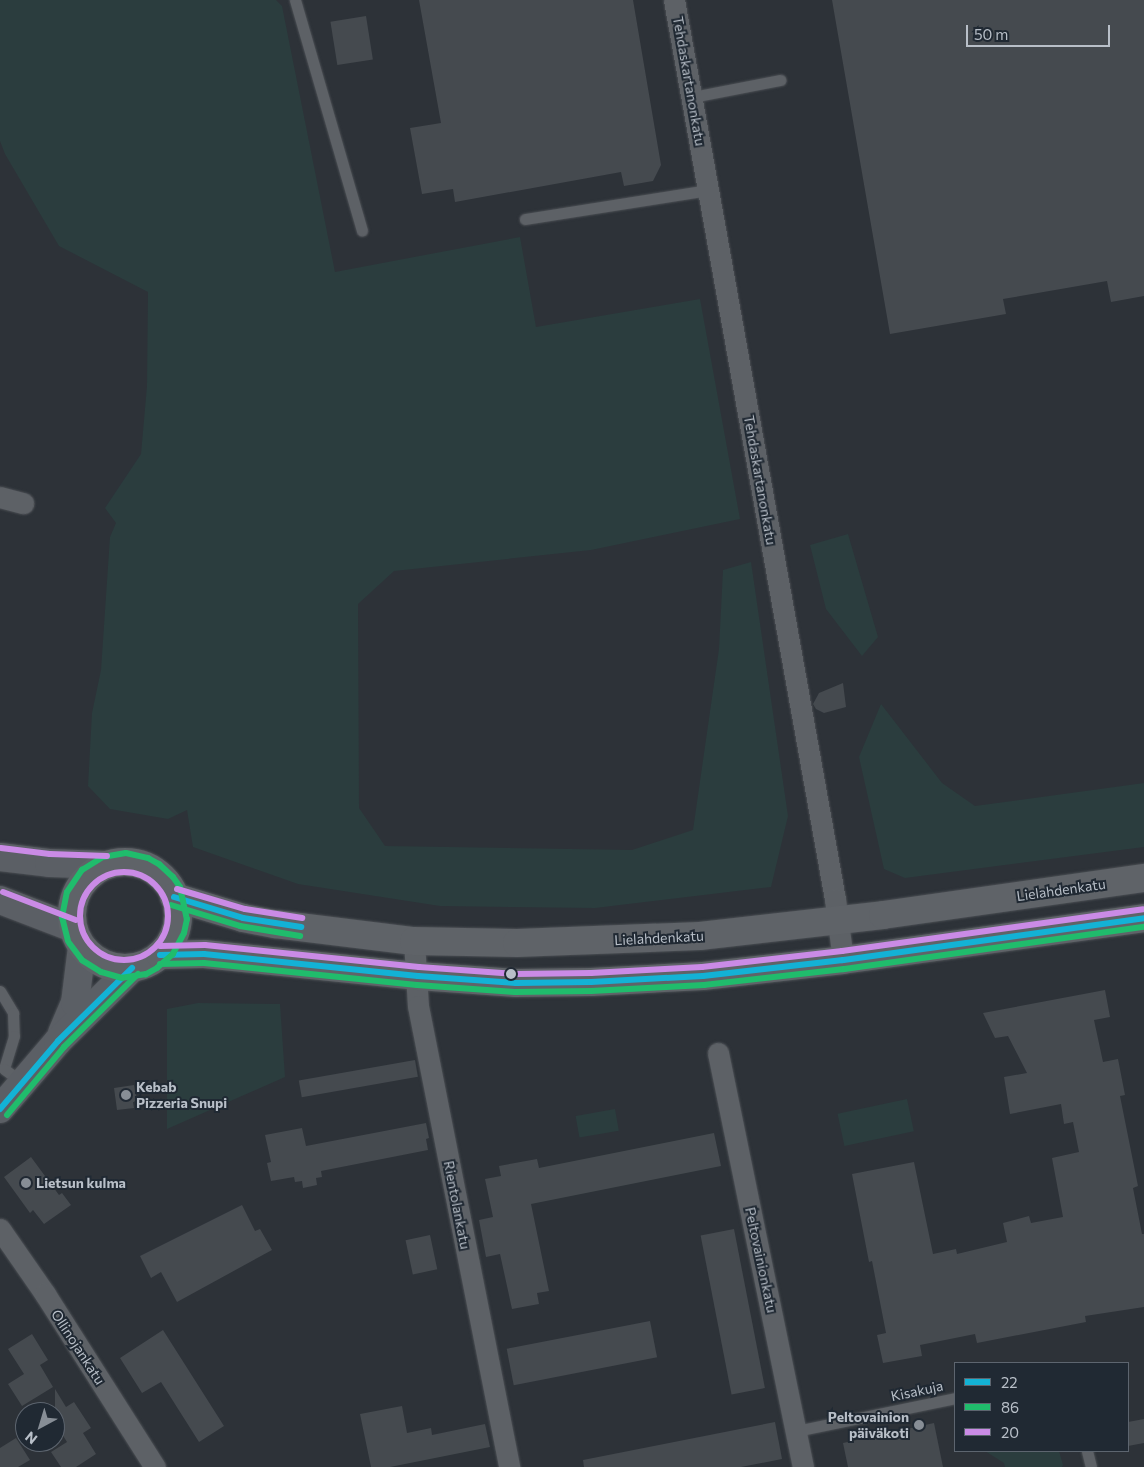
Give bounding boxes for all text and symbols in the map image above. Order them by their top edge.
street label: Tehdaskartanonkatu [669,15,709,147]
scale bar [969,15,1113,47]
text: 50 m [974,25,1008,43]
street label: Tehdaskartanonkatu [740,414,780,546]
street label: Lielahdenkatu [1015,875,1107,905]
street label: Lielahdenkatu [614,927,704,949]
unlabelled marker [506,969,516,979]
place label: Kebab Pizzeria Snupi [136,1079,227,1112]
marker: Kebab Pizzeria Snupi [120,1089,132,1101]
street label: Rientolankatu [440,1159,474,1251]
place label: Lietsun kulma [36,1175,126,1191]
marker: Lietsun kulma [20,1177,32,1189]
street label: Peltovainionkatu [742,1206,780,1314]
street label: Ollinojankatu [48,1306,108,1388]
legend [954,1362,1129,1452]
text: 22 [1001,1373,1018,1391]
street label: Kisakuja [889,1377,945,1405]
text: 86 [1001,1398,1019,1416]
north arrow [15,1402,65,1452]
place label: Peltovainion päiväkoti [828,1409,909,1441]
marker: Peltovainion päiväkoti [913,1419,925,1431]
text: 20 [1001,1423,1019,1441]
text: N [21,1428,40,1448]

